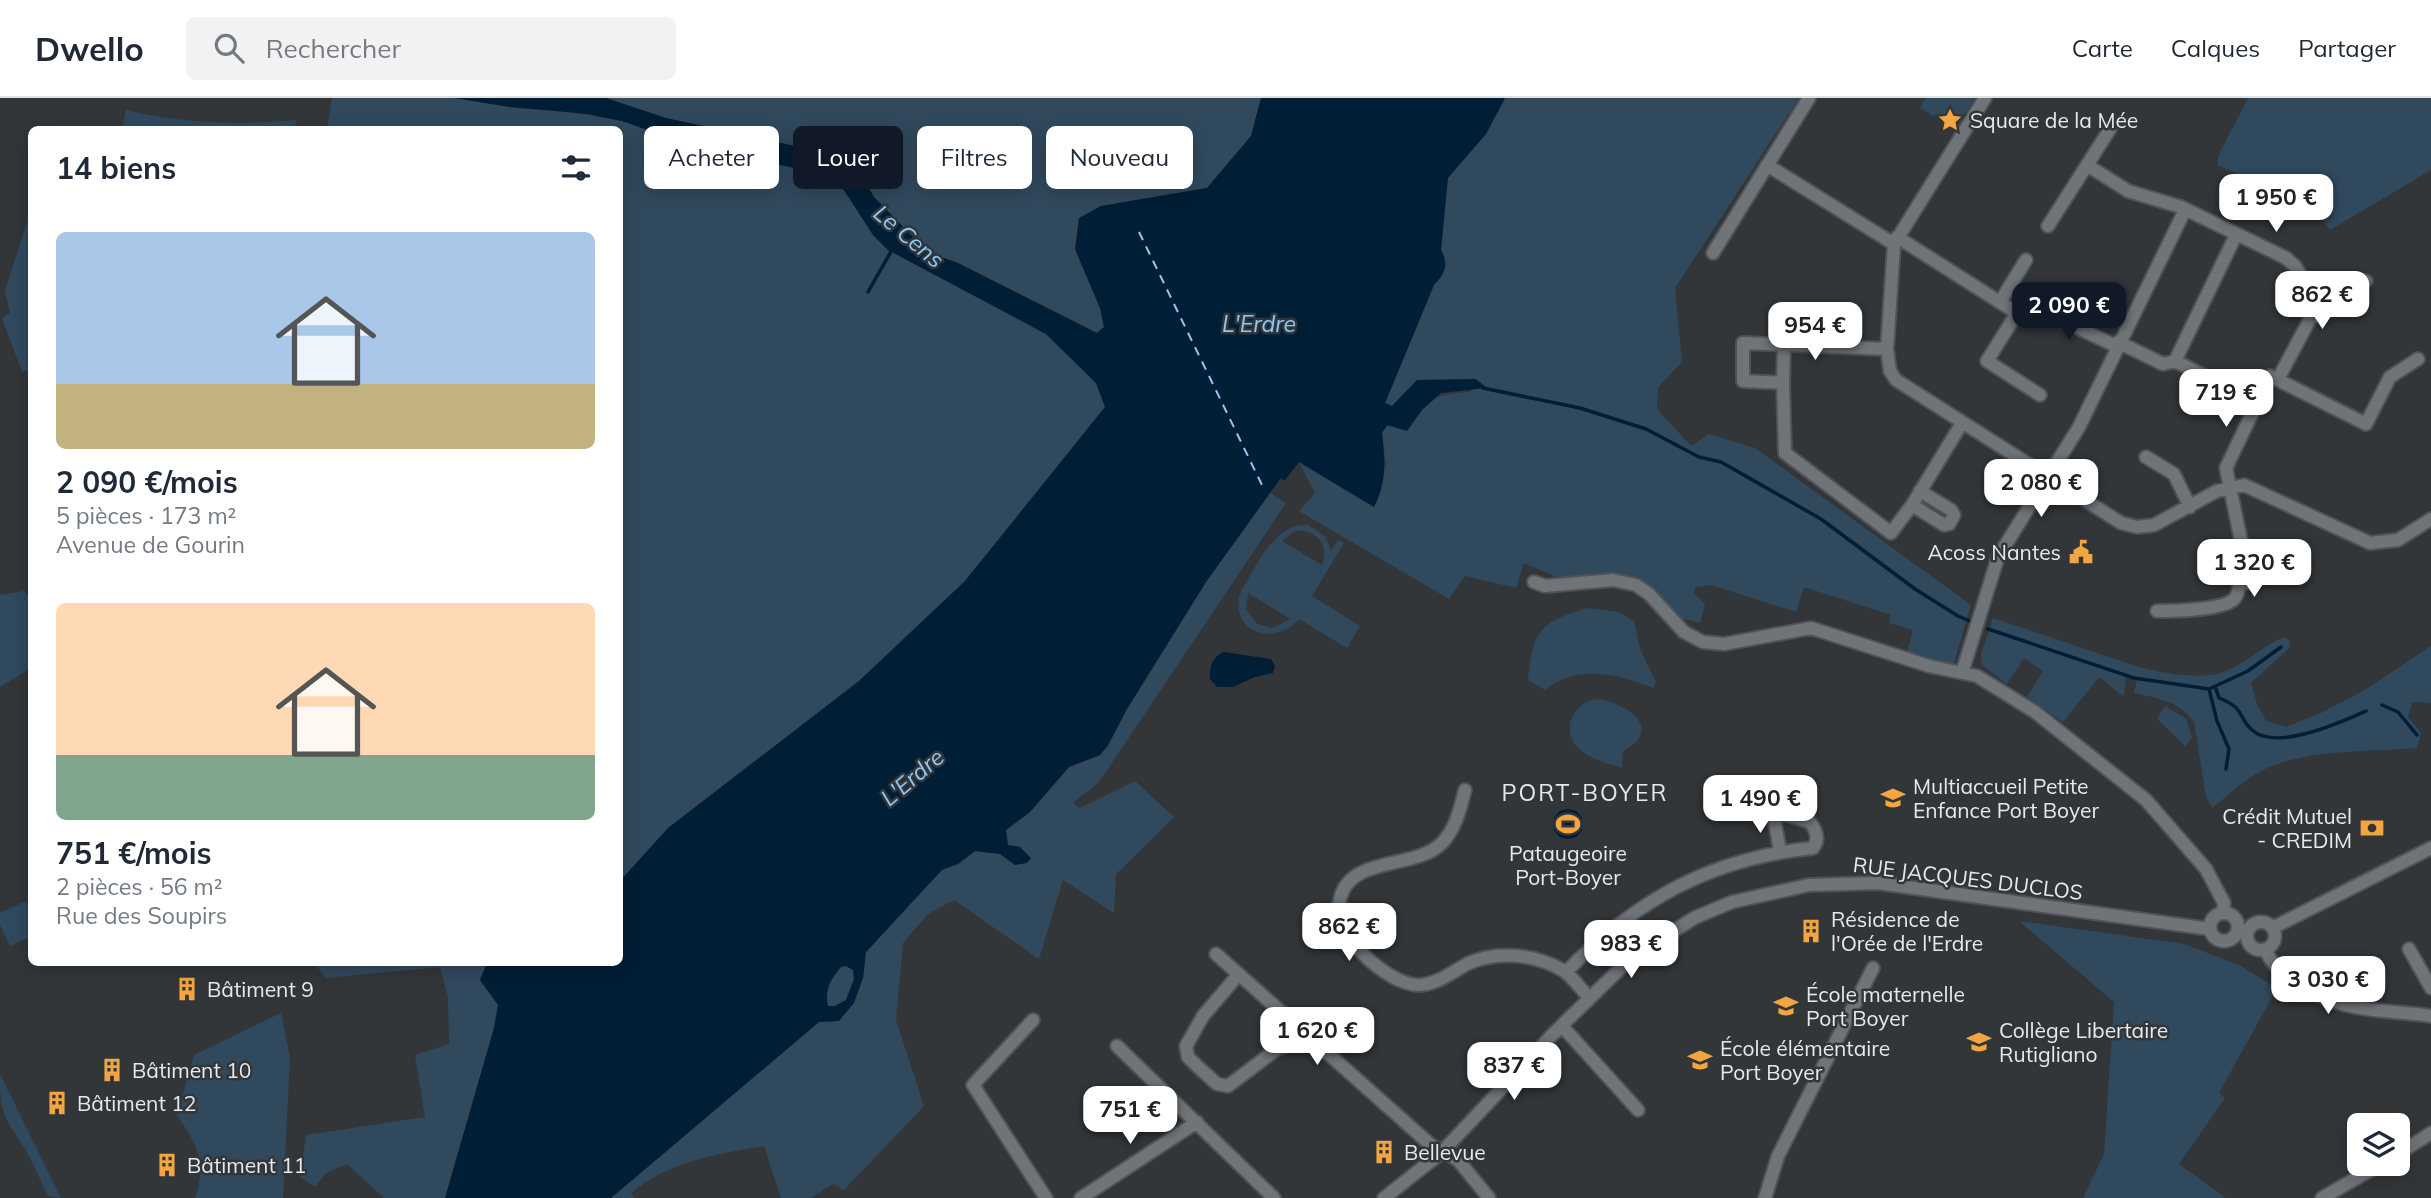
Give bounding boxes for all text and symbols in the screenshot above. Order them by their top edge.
search box [186,17,676,80]
text: Dwello [35,28,144,69]
icon: search [210,29,248,67]
text: Rechercher [266,32,401,65]
text: Carte [2072,33,2133,63]
text: Calques [2171,33,2260,63]
text: Partager [2298,33,2396,63]
place icon: Square de la Mée [1936,106,1964,134]
place label: Square de la Mée [1970,107,2138,133]
chip: Acheter [644,126,779,189]
chip: Louer [793,126,903,189]
chip: Filtres [917,126,1032,189]
chip: Nouveau [1046,126,1193,189]
text: 14 biens [56,149,176,187]
icon: filters [557,149,595,187]
pin: 1 950 € [2211,174,2341,234]
text: 1 950 € [2235,182,2317,211]
water label: Le Cens [868,198,950,274]
pin: 862 € [2273,272,2371,331]
icon: home [263,278,389,404]
text: 862 € [2291,279,2353,308]
pin: 2 090 € [2004,282,2134,342]
text: 2 090 € [2028,290,2110,319]
pin: 954 € [1766,302,1864,362]
water label: L'Erdre [1222,309,1296,338]
text: 954 € [1784,310,1846,339]
pin: 719 € [2177,370,2275,429]
text: 719 € [2195,377,2257,406]
pin: 2 080 € [1976,460,2106,519]
text: 2 090 €/mois [56,463,238,501]
text: 2 080 € [2000,467,2082,496]
text: 5 pièces · 173 m² [56,501,236,530]
text: Avenue de Gourin [56,530,245,559]
public building icon: Acoss Nantes [2067,538,2095,566]
place label: Acoss Nantes [1928,539,2061,565]
pin: 1 320 € [2189,540,2319,599]
text: 1 320 € [2213,547,2295,576]
icon: home [263,649,389,775]
water label: L'Erdre [874,742,950,812]
place label: Multiaccueil Petite Enfance Port Boyer [1913,773,2099,823]
pin: 1 490 € [1695,776,1825,835]
district label: PORT-BOYER [1502,778,1668,807]
text: 1 490 € [1719,783,1801,812]
school or university icon: Multiaccueil Petite Enfance Port Boyer [1879,784,1907,812]
place label: Crédit Mutuel - CREDIM [2222,803,2352,853]
sports icon: Pataugeoire Port-Boyer [1554,810,1582,838]
bank icon: Crédit Mutuel - CREDIM [2358,814,2386,842]
text: 751 €/mois [56,834,212,872]
place label: Pataugeoire Port-Boyer [1509,840,1627,890]
street label: RUE JACQUES DUCLOS [1852,851,2084,905]
text: 2 pièces · 56 m² [56,872,223,901]
text: Rue des Soupirs [56,901,227,930]
pin: 862 € [1300,904,1398,963]
place label: Résidence de l'Orée de l'Erdre [1831,906,1983,956]
text: 862 € [1318,911,1380,940]
building icon: Résidence de l'Orée de l'Erdre [1797,917,1825,945]
pin: 983 € [1582,920,1680,980]
text: 983 € [1600,928,1662,957]
pin: 3 030 € [2263,956,2393,1016]
text: 3 030 € [2287,964,2369,993]
building icon: Bâtiment 9 [173,975,201,1003]
place label: Bâtiment 9 [207,976,314,1002]
place label: École maternelle Port Boyer [1806,981,1965,1031]
school or university icon: École maternelle Port Boyer [1772,992,1800,1020]
pin: 1 620 € [1252,1007,1382,1067]
text: 1 620 € [1276,1015,1358,1044]
place label: Collège Libertaire Rutigliano [1999,1017,2168,1067]
school or university icon: Collège Libertaire Rutigliano [1965,1028,1993,1056]
place label: École élémentaire Port Boyer [1720,1035,1890,1085]
pin: 837 € [1465,1042,1563,1102]
school or university icon: École élémentaire Port Boyer [1686,1046,1714,1074]
text: 837 € [1483,1050,1545,1079]
building icon: Bâtiment 10 [98,1056,126,1084]
place label: Bâtiment 10 [132,1057,251,1083]
pin: 751 € [1081,1086,1179,1146]
building icon: Bâtiment 12 [43,1089,71,1117]
place label: Bâtiment 12 [77,1090,196,1116]
text: 751 € [1099,1094,1161,1123]
map controls [2347,1113,2410,1176]
button: layers [2347,1113,2410,1176]
building icon: Bellevue [1370,1138,1398,1166]
place label: Bellevue [1404,1139,1486,1165]
building icon: Bâtiment 11 [153,1151,181,1179]
place label: Bâtiment 11 [187,1152,306,1178]

